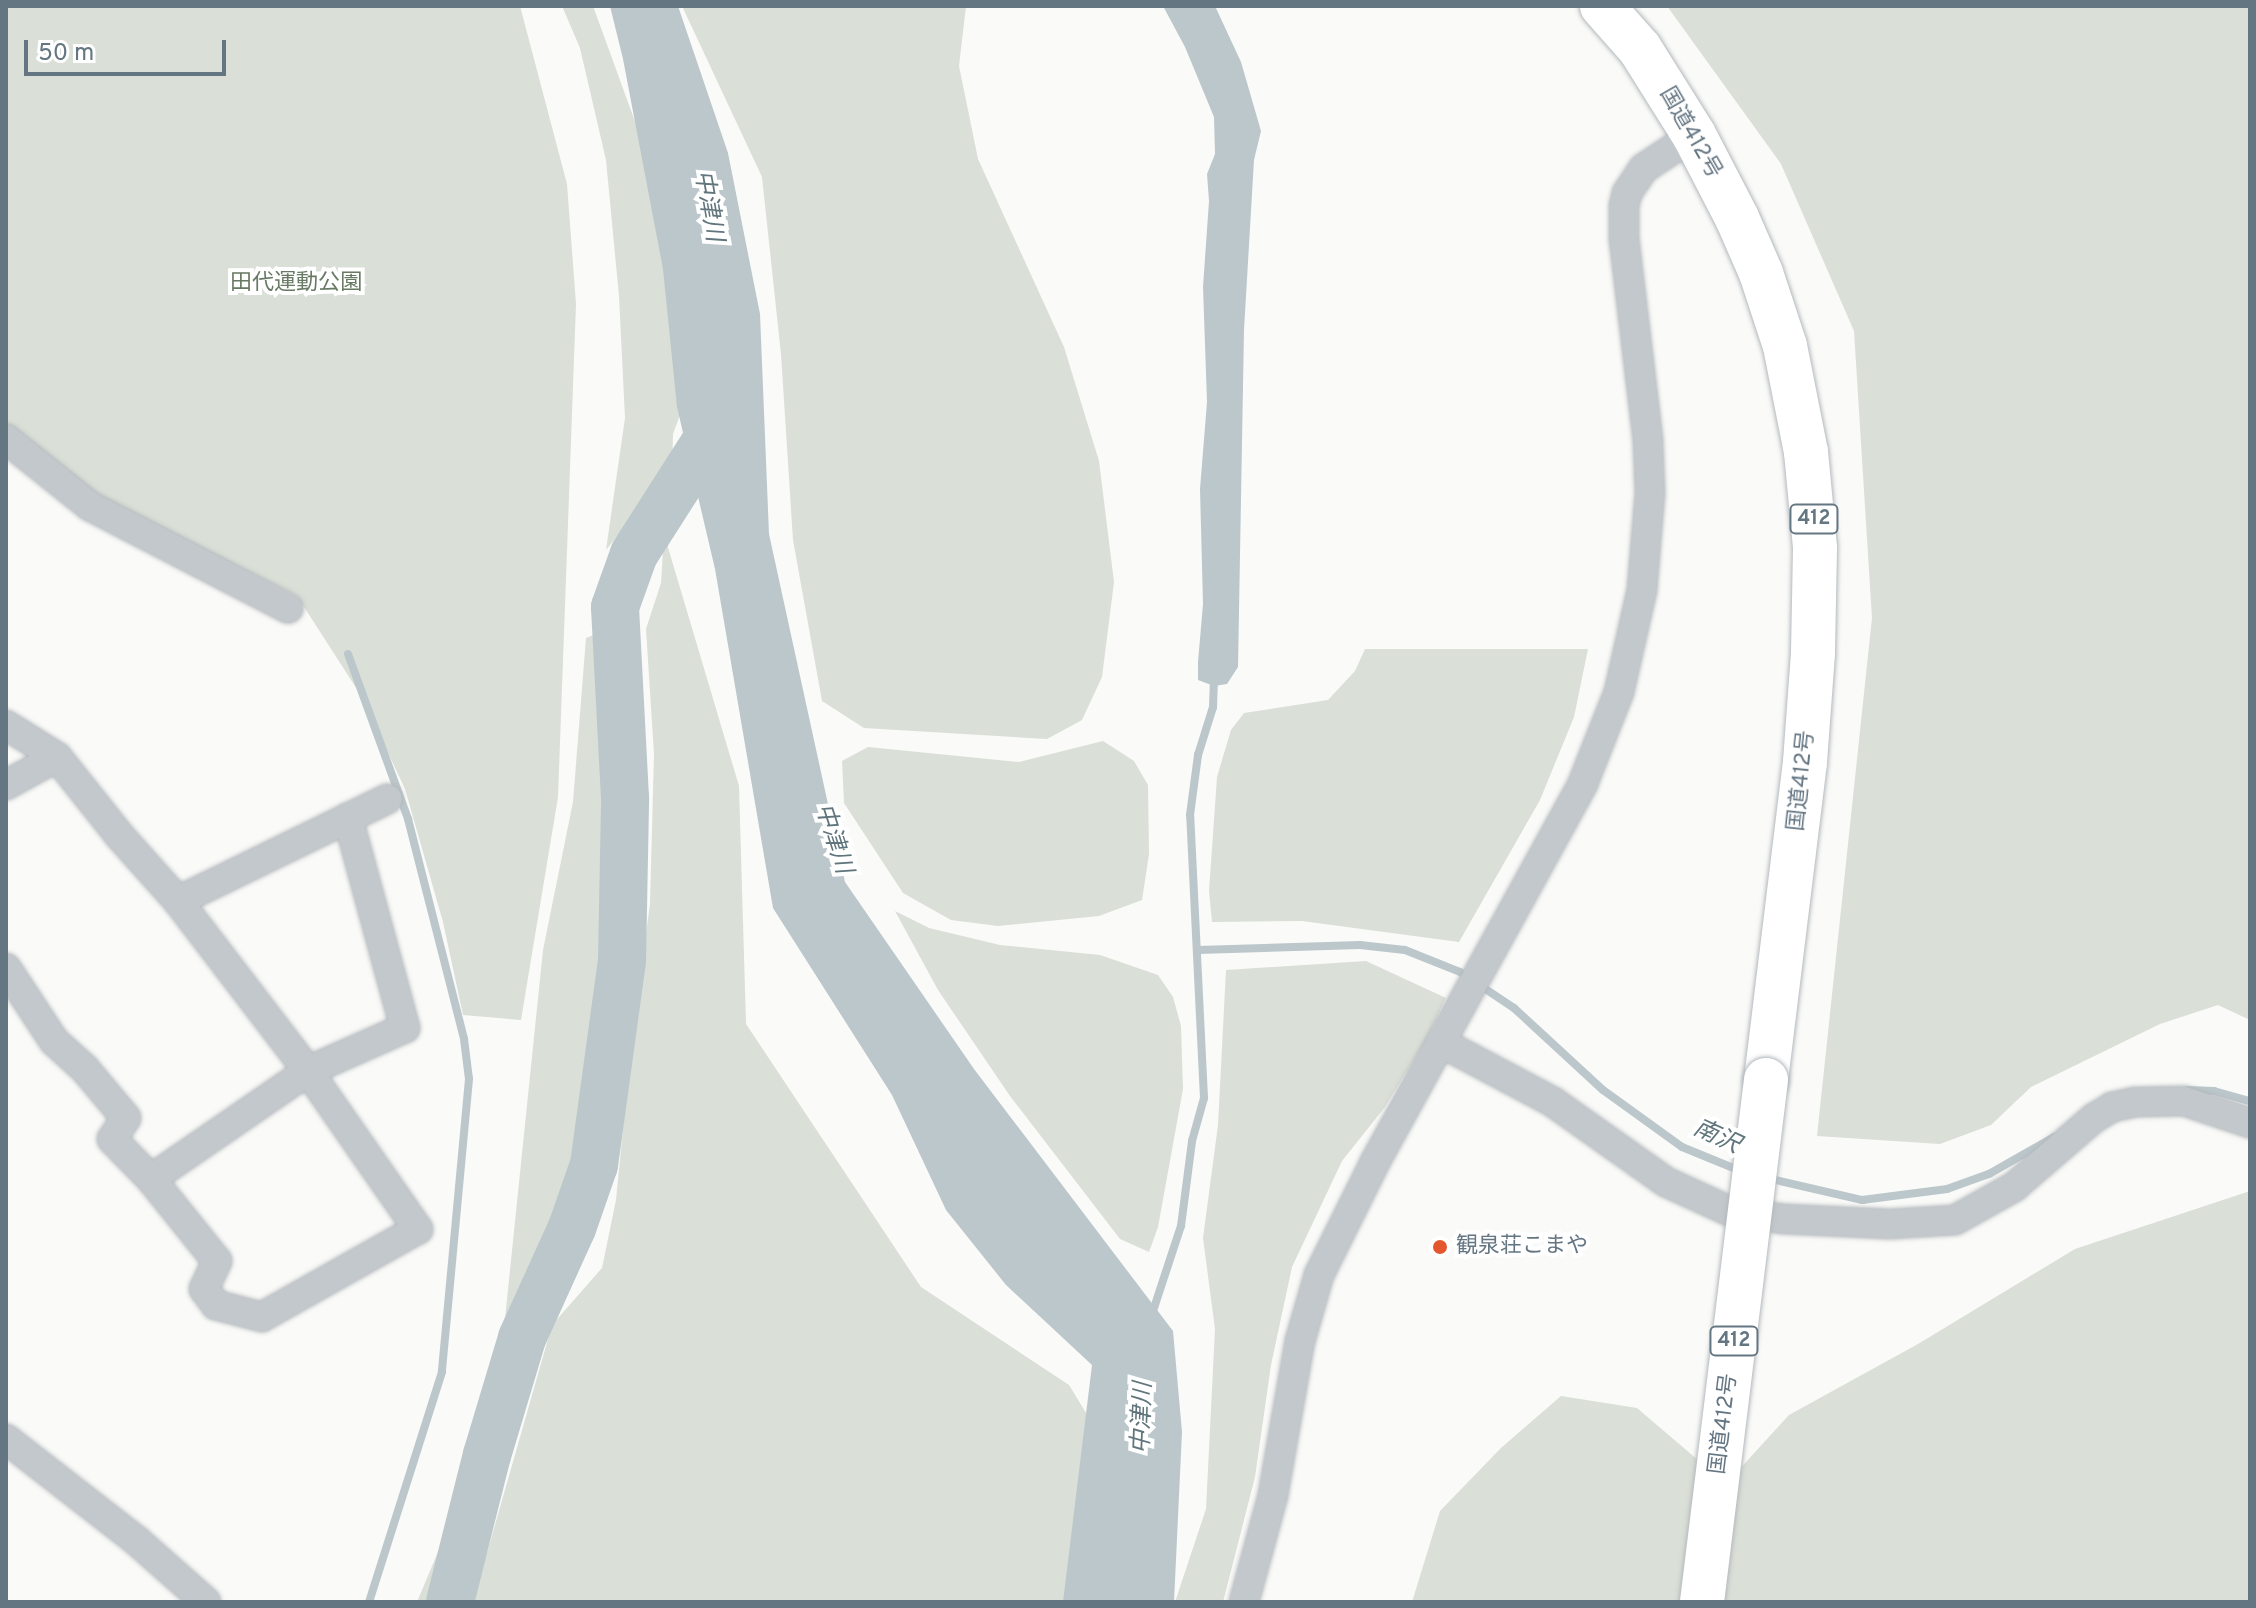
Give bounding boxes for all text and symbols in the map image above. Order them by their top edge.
scale bar [28,24,230,74]
text: 50 m [38,39,94,69]
street label: 国道412号 [1653,83,1727,183]
water label: 中津川 [687,168,727,244]
park label: 田代運動公園 [230,271,362,297]
road number: 412 [1788,503,1840,535]
street label: 国道412号 [1784,729,1820,833]
water label: 中津川 [807,800,857,878]
water label: 南沢 [1688,1115,1744,1161]
place label: 観泉荘こまや [1456,1234,1588,1260]
marker: 観泉荘こまや [1431,1238,1449,1256]
road number: 412 [1708,1325,1760,1357]
street label: 国道412号 [1705,1372,1743,1476]
water label: 中津川 [1128,1382,1160,1454]

